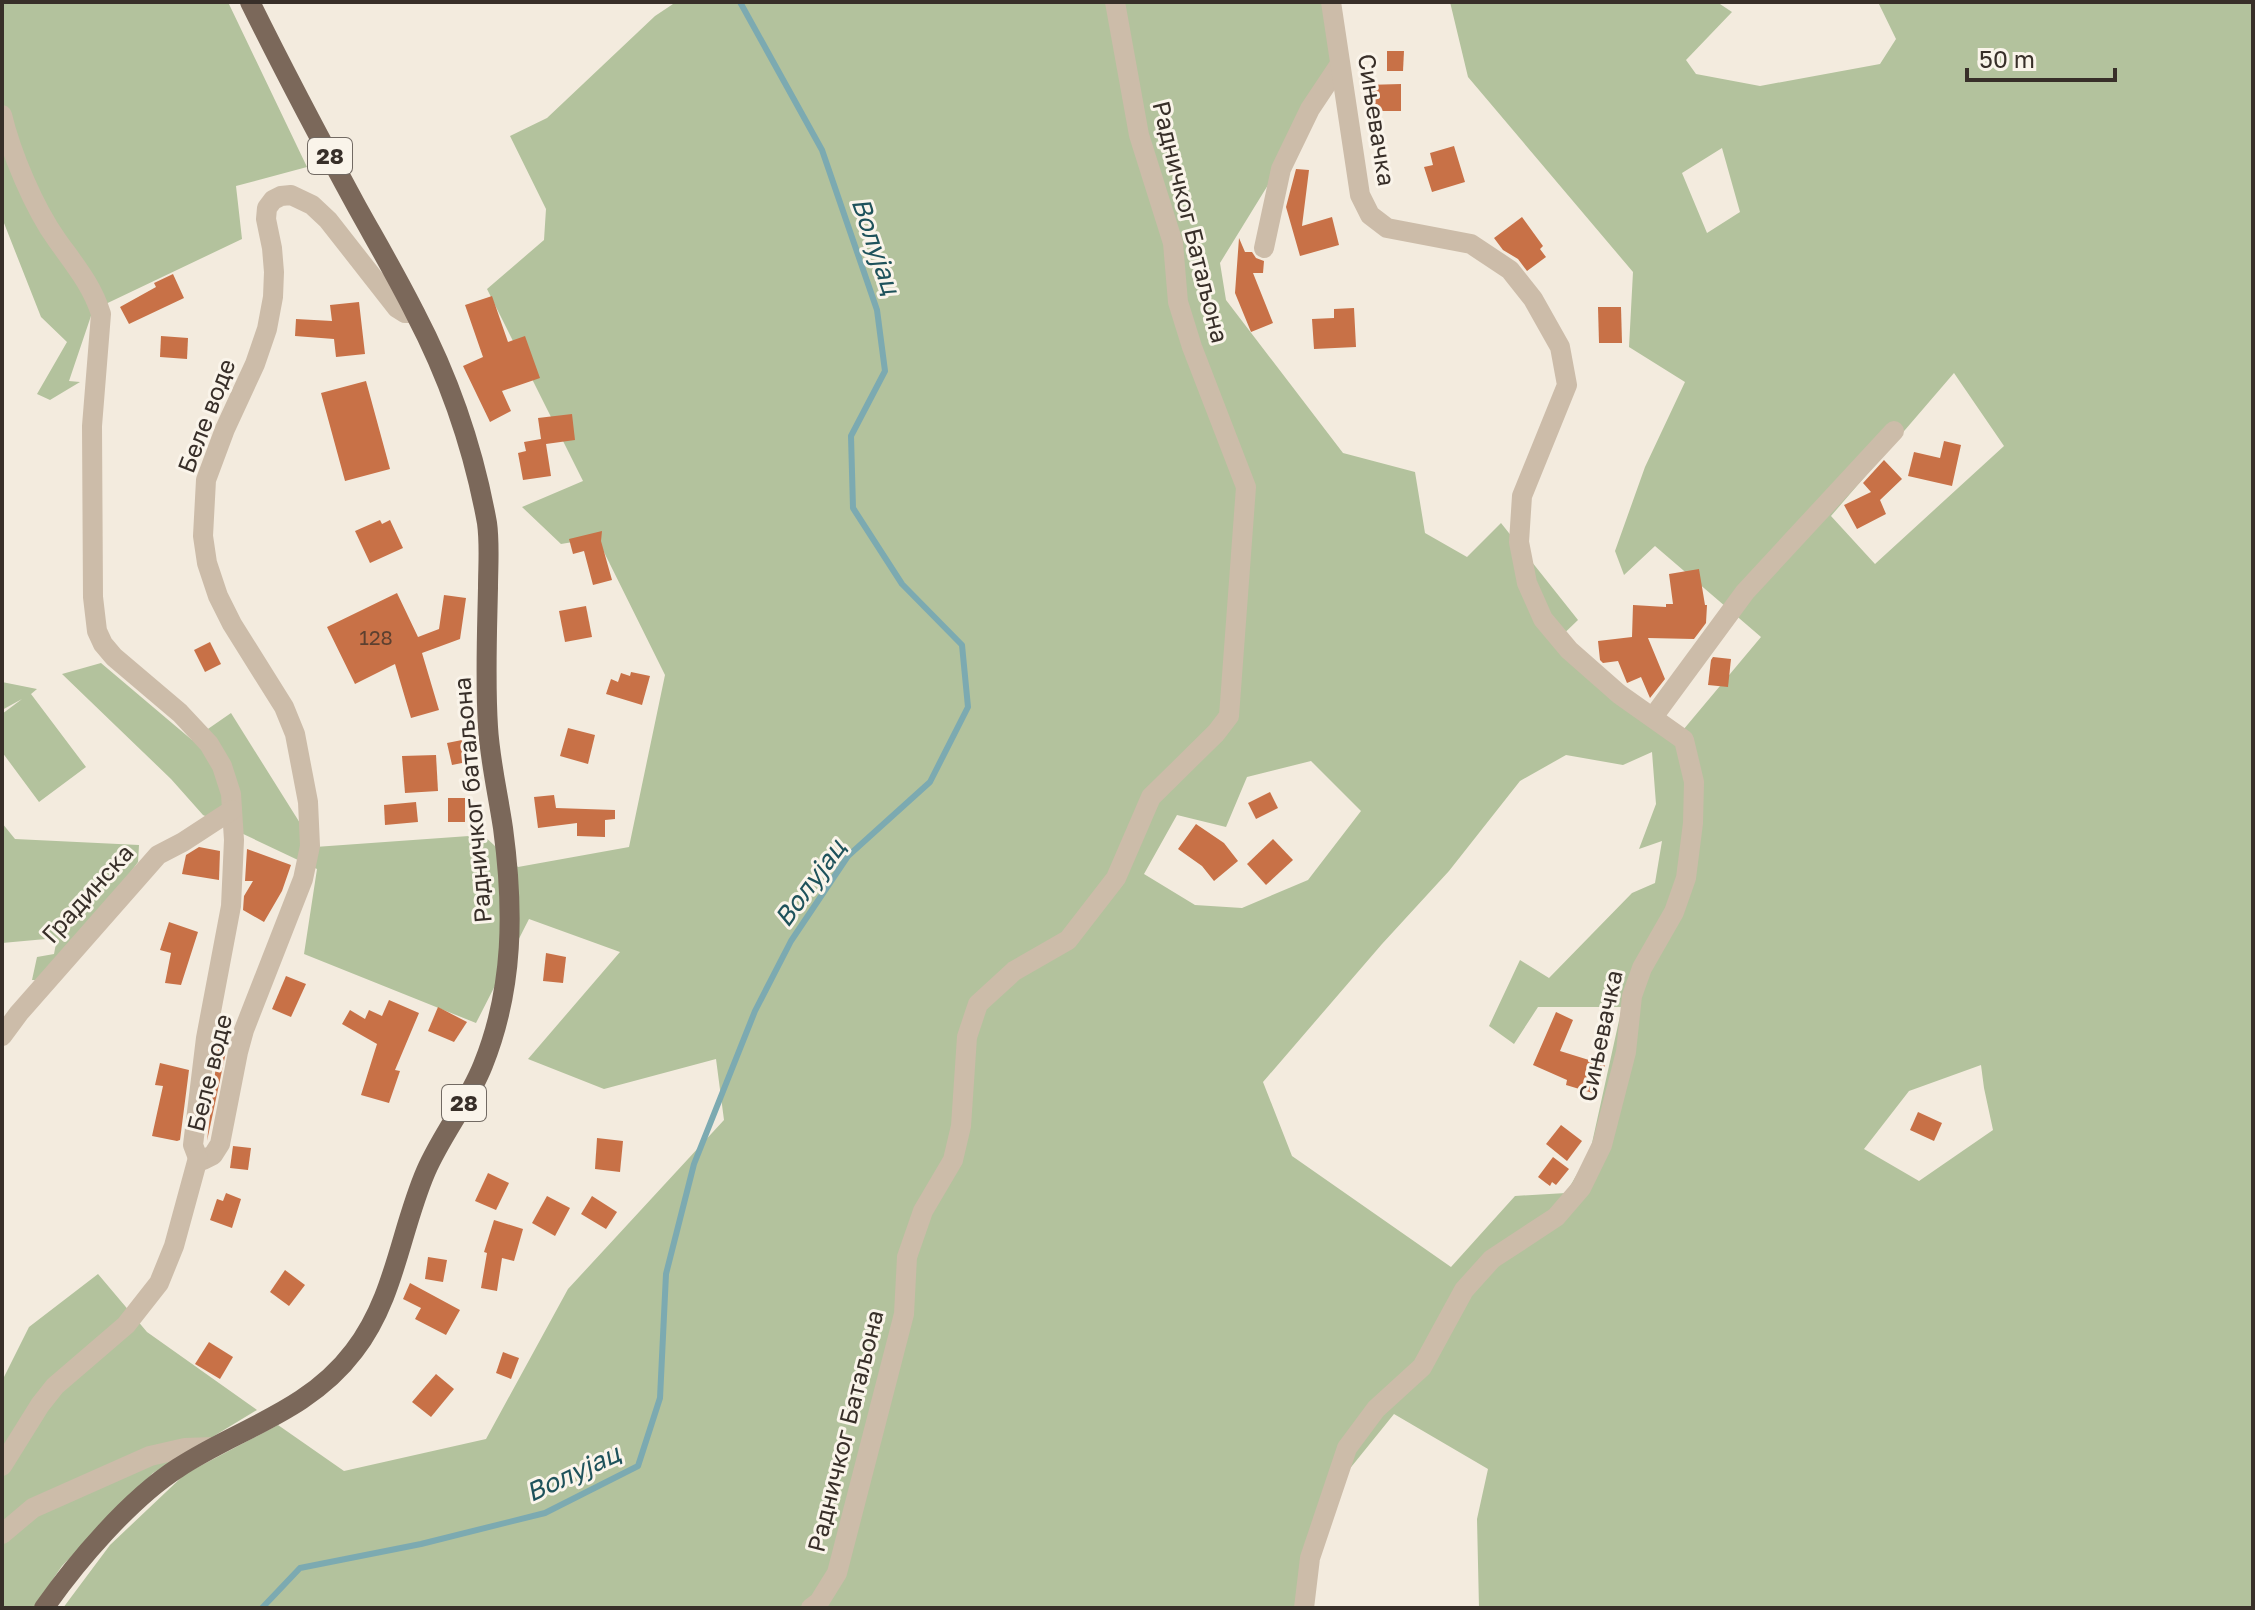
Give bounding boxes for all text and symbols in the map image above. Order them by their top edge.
scale bar [1967,32,2115,82]
text: 50 m [1979,44,2035,73]
street label: Сињевачка [1353,51,1402,188]
street label: Радничког Батаљона [1147,98,1236,346]
road number: 28 [308,138,352,174]
water label: Волујац [845,193,908,299]
street label: Беле воде [171,354,241,477]
house number: 128 [359,625,393,649]
street label: Радничког батаљона [446,676,497,924]
water label: Волујац [768,832,852,932]
street label: Градинска [35,838,139,948]
street label: Сињевачка [1571,967,1628,1104]
street label: Беле воде [180,1011,237,1134]
road number: 28 [442,1085,486,1121]
street label: Радничког Батаљона [800,1307,889,1555]
water label: Волујац [521,1437,626,1508]

